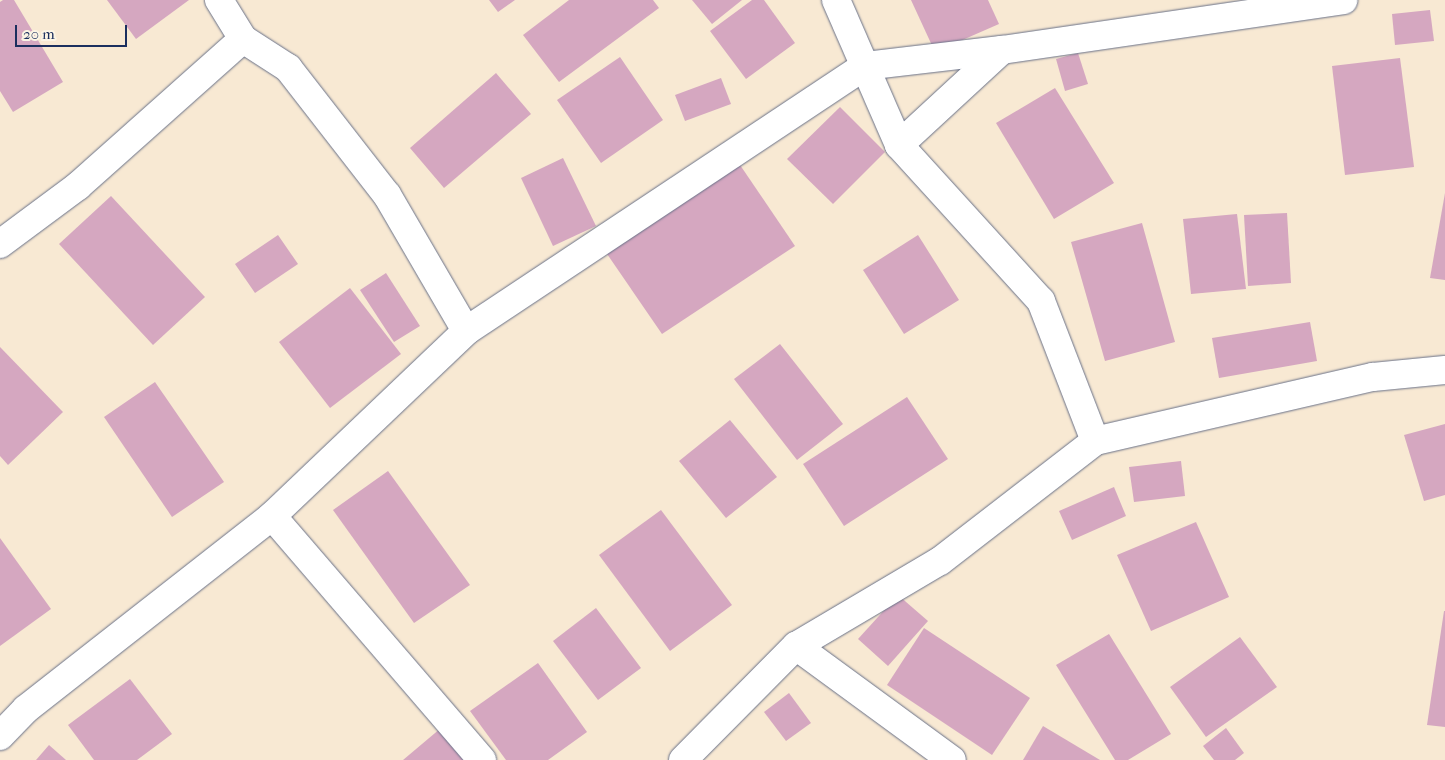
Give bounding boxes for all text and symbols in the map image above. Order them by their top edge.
scale bar [18,15,130,47]
text: 20 m [23,25,55,43]

